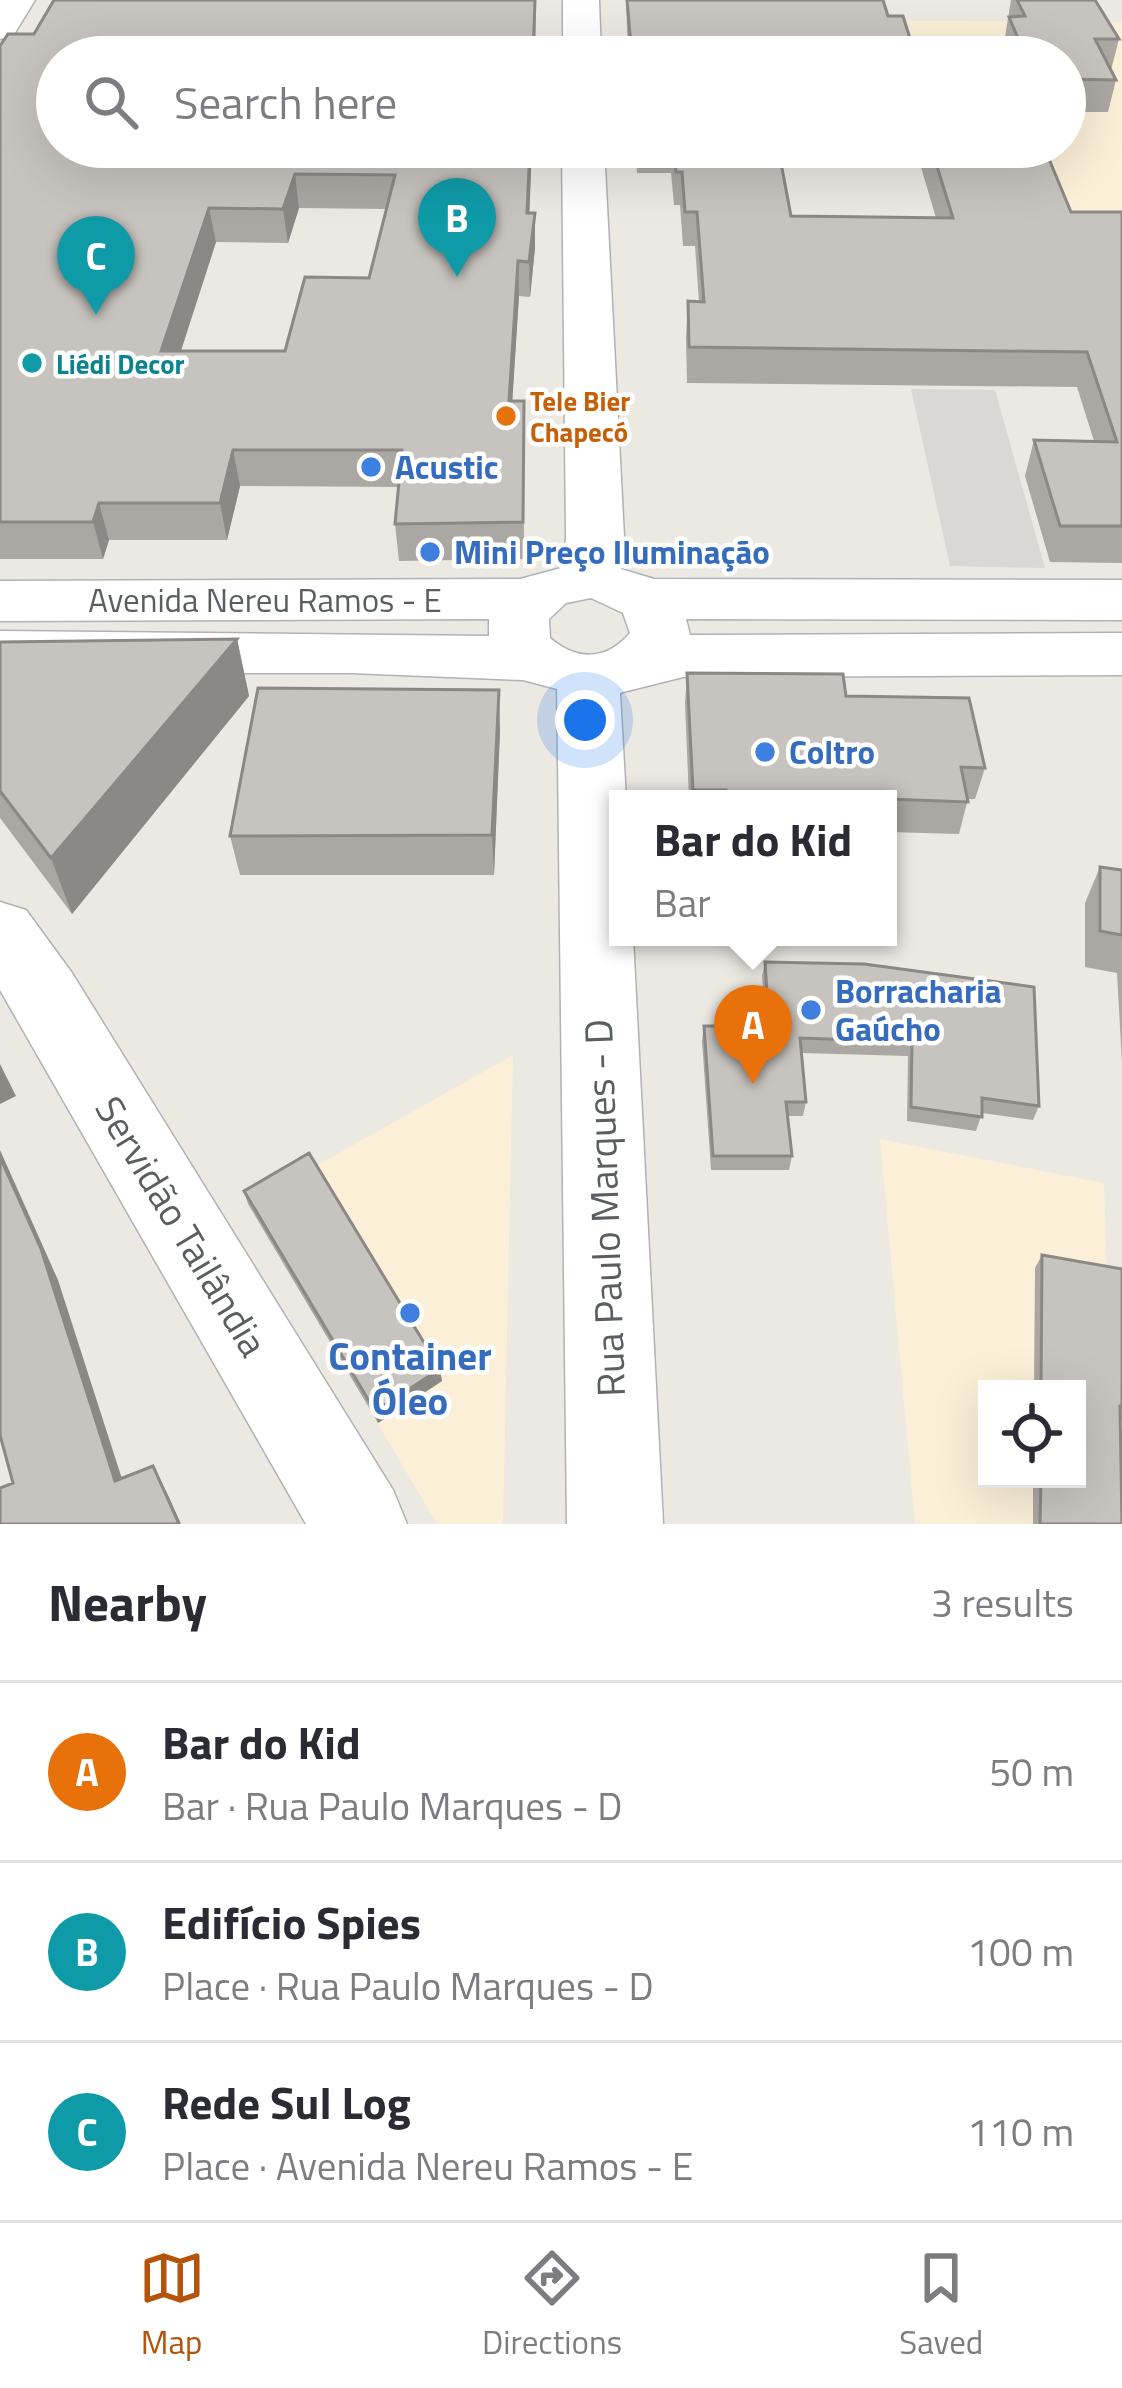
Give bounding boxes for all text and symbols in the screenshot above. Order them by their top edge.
search box [36,36,1086,168]
text: Search here [174,68,397,136]
icon: search [78,69,144,135]
pin: B [418,178,496,277]
pin: C [57,216,135,315]
place label: Liédi Decor [56,343,185,384]
marker: Liédi Decor [19,350,45,376]
place label: Tele Bier Chapecó [530,380,630,452]
marker: Tele Bier Chapecó [493,403,519,429]
place label: Acustic [395,442,499,492]
marker: Acustic [358,454,384,480]
place label: Mini Preço Iluminação [454,527,770,577]
marker: Mini Preço Iluminação [417,539,443,565]
street label: Avenida Nereu Ramos - E [88,575,442,625]
your location [555,690,615,750]
place label: Coltro [789,727,875,777]
marker: Coltro [752,739,778,765]
popup [609,790,897,946]
text: Bar do Kid [654,805,852,873]
text: Bar [654,873,711,932]
place label: Borracharia Gaúcho [835,966,1002,1054]
pin: A [714,985,792,1084]
marker: Borracharia Gaúcho [798,997,824,1023]
street label: Rua Paulo Marques - D [568,1018,640,1398]
street label: Servidão Tailândia [81,1085,283,1367]
marker: Container Óleo [397,1300,423,1326]
place label: Container Óleo [328,1326,492,1430]
map controls [978,1380,1086,1488]
button: locate [978,1380,1086,1488]
text: Nearby [48,1563,207,1641]
text: 3 results [931,1573,1074,1632]
text: Bar do Kid [162,1708,361,1776]
text: A [75,1742,99,1801]
text: 50 m [989,1742,1074,1801]
text: Bar · Rua Paulo Marques - D [162,1776,623,1835]
text: Edifício Spies [162,1888,421,1956]
text: B [75,1922,99,1981]
text: 100 m [967,1922,1074,1981]
text: Place · Rua Paulo Marques - D [162,1956,654,2015]
text: Rede Sul Log [162,2068,411,2136]
text: C [76,2102,98,2161]
text: 110 m [967,2102,1074,2161]
text: Place · Avenida Nereu Ramos - E [162,2136,693,2195]
tab: Map [139,2245,205,2367]
tab: Directions [482,2245,622,2367]
tab: Saved [899,2245,983,2367]

